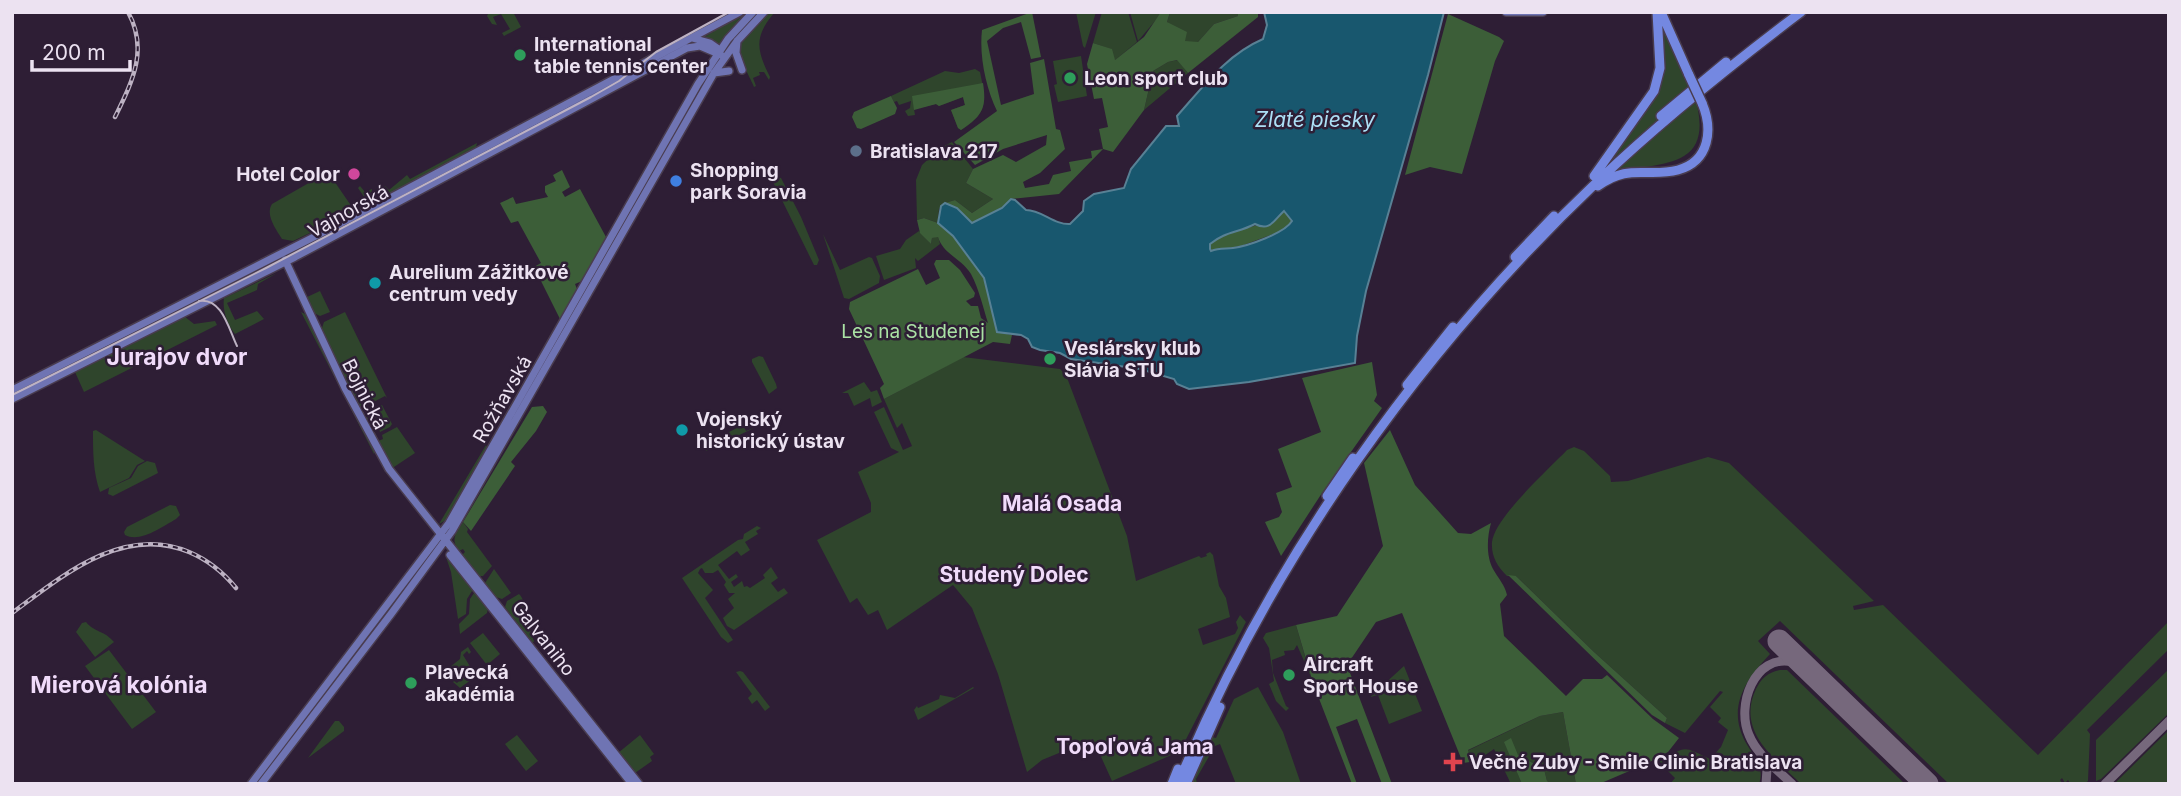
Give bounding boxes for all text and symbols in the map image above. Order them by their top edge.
scale bar [32,28,130,72]
place label: International table tennis center [534,33,707,78]
text: 200 m [42,40,106,65]
marker: International table tennis center [512,47,528,63]
place label: Leon sport club [1084,67,1228,90]
marker: Leon sport club [1062,70,1078,86]
water label: Zlaté piesky [1255,107,1376,132]
place label: Bratislava 217 [870,140,998,163]
marker: Bratislava 217 [848,143,864,159]
place label: Shopping park Soravia [690,159,807,204]
place label: Hotel Color [236,163,340,186]
marker: Hotel Color [346,166,362,182]
marker: Shopping park Soravia [668,173,684,189]
street label: Vajnorská [304,180,392,243]
place label: Aurelium Zážitkové centrum vedy [389,261,569,306]
marker: Aurelium Zážitkové centrum vedy [367,275,383,291]
park label: Les na Studenej [841,320,985,343]
place label: Veslársky klub Slávia STU [1064,337,1201,382]
district label: Jurajov dvor [107,343,247,371]
marker: Veslársky klub Slávia STU [1042,351,1058,367]
street label: Rožňavská [468,352,537,447]
street label: Bojnická [337,355,392,433]
place label: Vojenský historický ústav [696,408,846,453]
marker: Vojenský historický ústav [674,422,690,438]
district label: Malá Osada [1002,491,1122,516]
district label: Studený Dolec [939,562,1089,587]
street label: Galvaniho [507,596,580,681]
place label: Aircraft Sport House [1303,653,1418,698]
place label: Plavecká akadémia [425,661,515,706]
marker: Aircraft Sport House [1281,667,1297,683]
district label: Mierová kolónia [30,671,208,699]
marker: Plavecká akadémia [403,675,419,691]
district label: Topoľová Jama [1056,734,1214,759]
place label: Večné Zuby - Smile Clinic Bratislava [1469,751,1802,774]
marker: Večné Zuby - Smile Clinic Bratislava [1443,752,1463,772]

